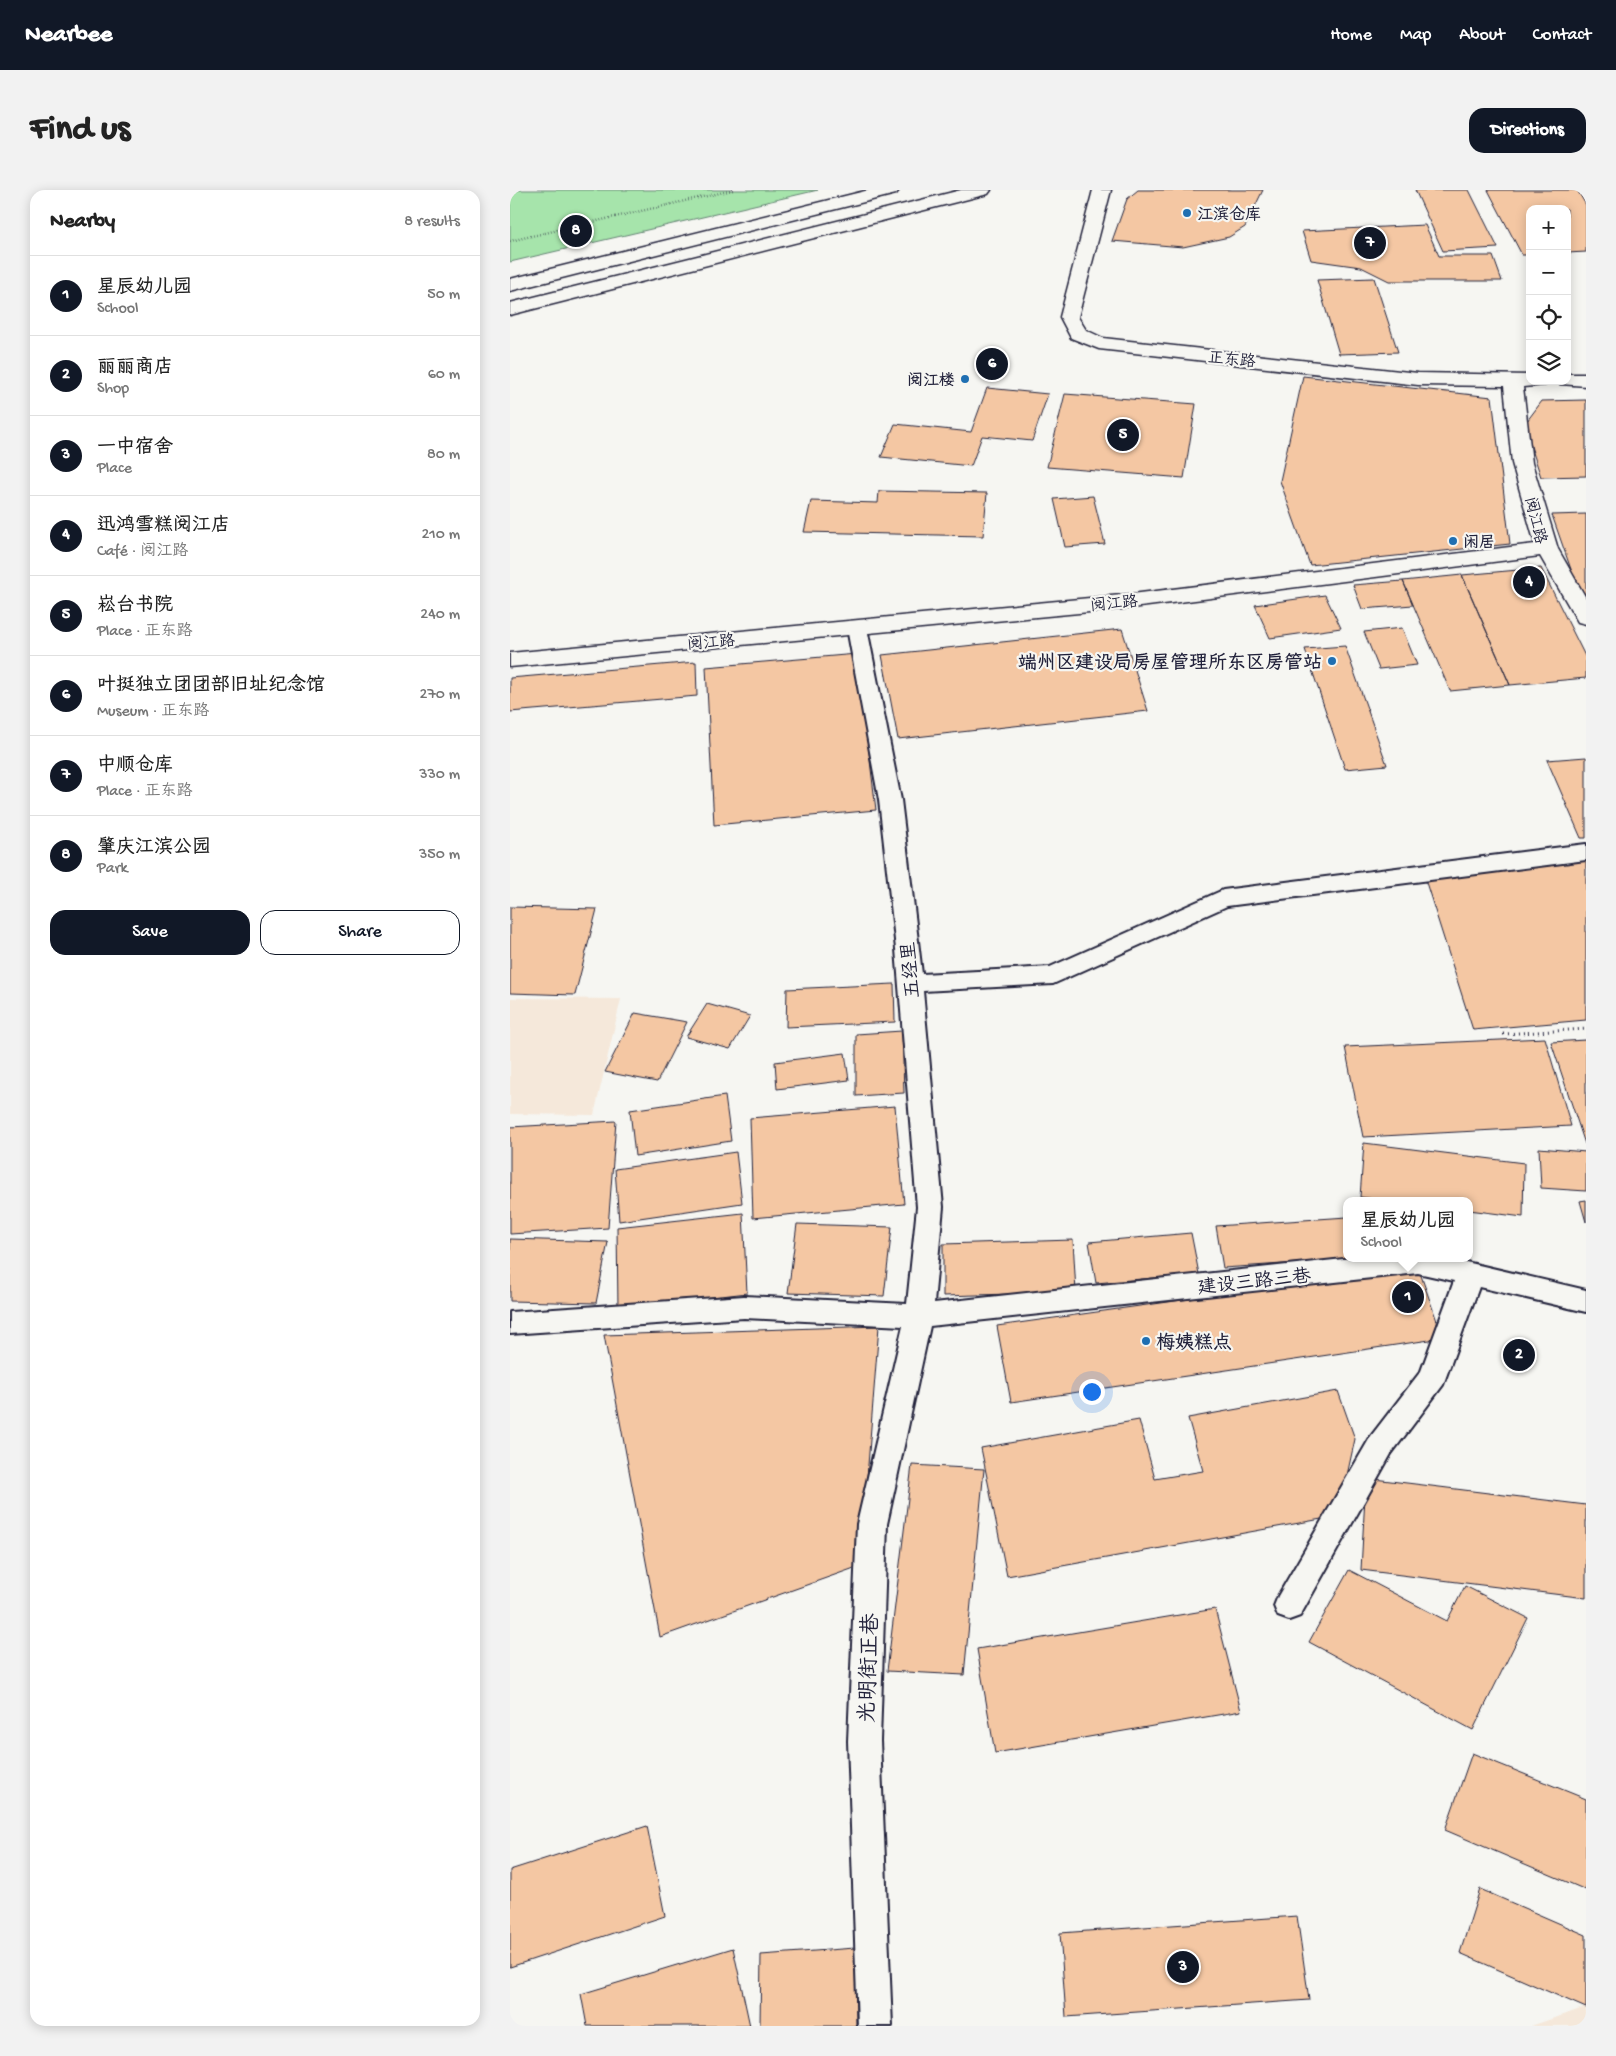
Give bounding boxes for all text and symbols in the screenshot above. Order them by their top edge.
text: Nearbee [25,21,112,50]
text: Home [1330,25,1372,46]
text: Map [1400,25,1431,46]
text: About [1459,25,1505,46]
text: Contact [1533,25,1591,46]
button: Directions [1469,108,1586,153]
text: Find us [30,110,130,151]
place label: 江滨仓库 [1197,205,1261,226]
map controls [1526,205,1571,385]
button: + [1526,205,1571,250]
marker: 江滨仓库 [1181,207,1193,219]
text: Nearby [50,210,115,235]
pin: 8 [560,212,592,250]
text: 8 results [404,213,460,232]
pin: 7 [1354,224,1386,262]
button: − [1526,250,1571,295]
text: 星辰幼儿园 [97,277,192,300]
text: 1 [63,286,69,305]
text: 50 m [427,286,460,305]
button: locate [1526,295,1571,340]
text: School [97,300,139,319]
button: layers [1526,340,1571,385]
pin: 6 [976,345,1008,383]
street label: 正东路 [1207,348,1257,373]
text: 丽丽商店 [97,357,173,380]
text: 2 [62,366,70,385]
text: 60 m [428,366,460,385]
place label: 阅江楼 [907,371,955,392]
marker: 阅江楼 [959,373,971,385]
text: Shop [97,380,129,399]
pin: 5 [1107,416,1139,454]
text: 一中宿舍 [97,437,173,460]
text: 3 [62,446,70,465]
text: 80 m [427,446,460,465]
text: Place [97,460,132,479]
street label: 阅江路 [1519,495,1551,546]
text: 迅鸿雪糕阅江店 [97,515,230,538]
text: 4 [62,526,70,545]
text: 210 m [421,526,460,545]
place label: 闲居 [1463,534,1495,554]
marker: 闲居 [1447,535,1459,547]
text: Café · 阅江路 [97,543,188,562]
pin: 4 [1513,563,1545,601]
street label: 阅江路 [1089,592,1139,617]
text: 崧台书院 [97,595,173,618]
text: 5 [62,606,70,625]
text: 240 m [420,606,460,625]
text: Place · 正东路 [97,623,193,642]
street label: 阅江路 [686,631,736,656]
place label: 端州区建设局房屋管理所东区房管站 [1018,652,1322,676]
marker: 端州区建设局房屋管理所东区房管站 [1326,655,1338,667]
text: 叶挺独立团团部旧址纪念馆 [97,675,325,698]
text: 6 [62,686,70,705]
text: 270 m [420,686,460,705]
text: Museum · 正东路 [97,703,209,722]
text: 中顺仓库 [97,755,173,778]
text: 7 [62,766,70,785]
text: 330 m [419,766,460,785]
text: Place · 正东路 [97,783,193,802]
text: 肇庆江滨公园 [97,837,211,860]
text: 8 [62,846,70,865]
text: 350 m [419,846,460,865]
text: Park [97,860,128,879]
button: Save [50,910,250,955]
button: Share [260,910,460,955]
street label: 五经里 [898,940,926,999]
popup [1343,1197,1473,1262]
text: 星辰幼儿园 [1360,1211,1456,1234]
text: School [1360,1234,1402,1253]
street label: 建设三路三巷 [1196,1265,1312,1301]
pin: 1 [1392,1278,1424,1316]
place label: 梅姨糕点 [1156,1332,1232,1356]
marker: 梅姨糕点 [1140,1335,1152,1347]
pin: 2 [1503,1336,1535,1374]
your location [1079,1379,1105,1405]
street label: 光明街正巷 [855,1613,886,1724]
pin: 3 [1167,1948,1199,1986]

